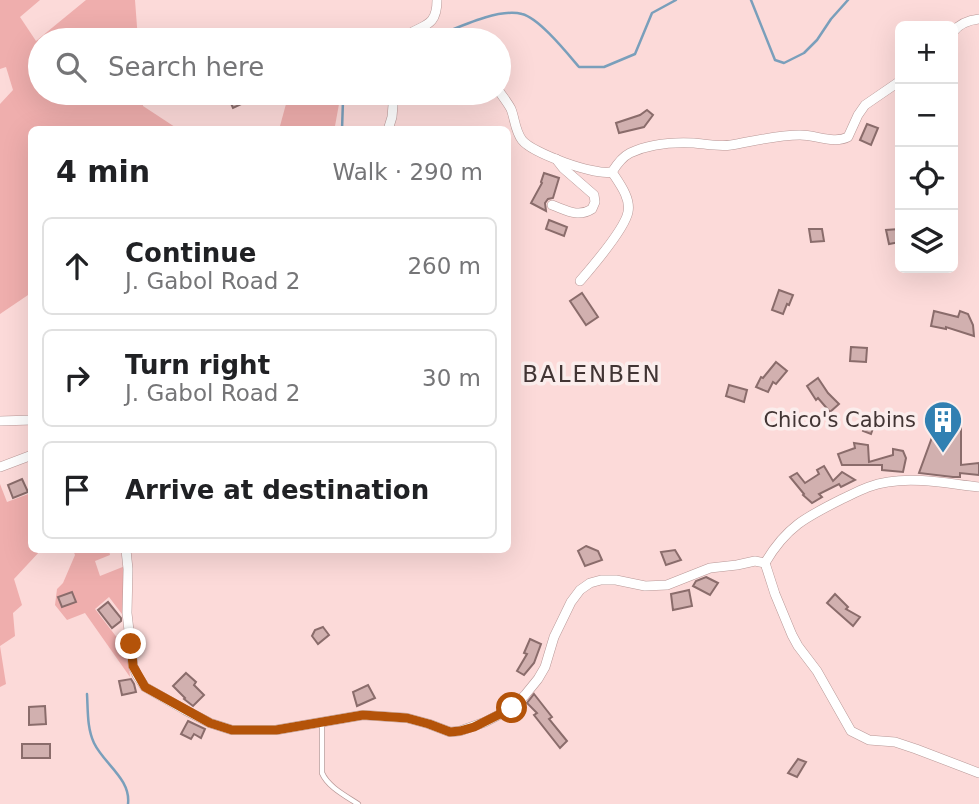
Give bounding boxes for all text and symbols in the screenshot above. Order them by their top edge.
map controls [895,21,958,273]
button: + [895,21,958,84]
search box [28,28,511,105]
icon: search [52,48,90,86]
text: Search here [108,52,264,82]
button: − [895,84,958,147]
button: locate [895,147,958,210]
text: 4 min [56,154,150,189]
text: Walk · 290 m [332,159,483,185]
button: layers [895,210,958,273]
text: Continue [125,238,256,268]
icon: ahead [58,247,96,285]
text: 260 m [407,253,481,279]
text: J. Gabol Road 2 [125,268,300,294]
text: Turn right [125,350,270,380]
icon: right [58,359,96,397]
district label: BALENBEN [522,361,662,387]
text: 30 m [422,365,481,391]
text: J. Gabol Road 2 [125,380,300,406]
building icon: Chico's Cabins [922,399,964,454]
place label: Chico's Cabins [763,408,916,432]
icon: arrive [58,471,96,509]
text: Arrive at destination [125,475,429,505]
route end [115,628,146,659]
route start [496,692,527,723]

